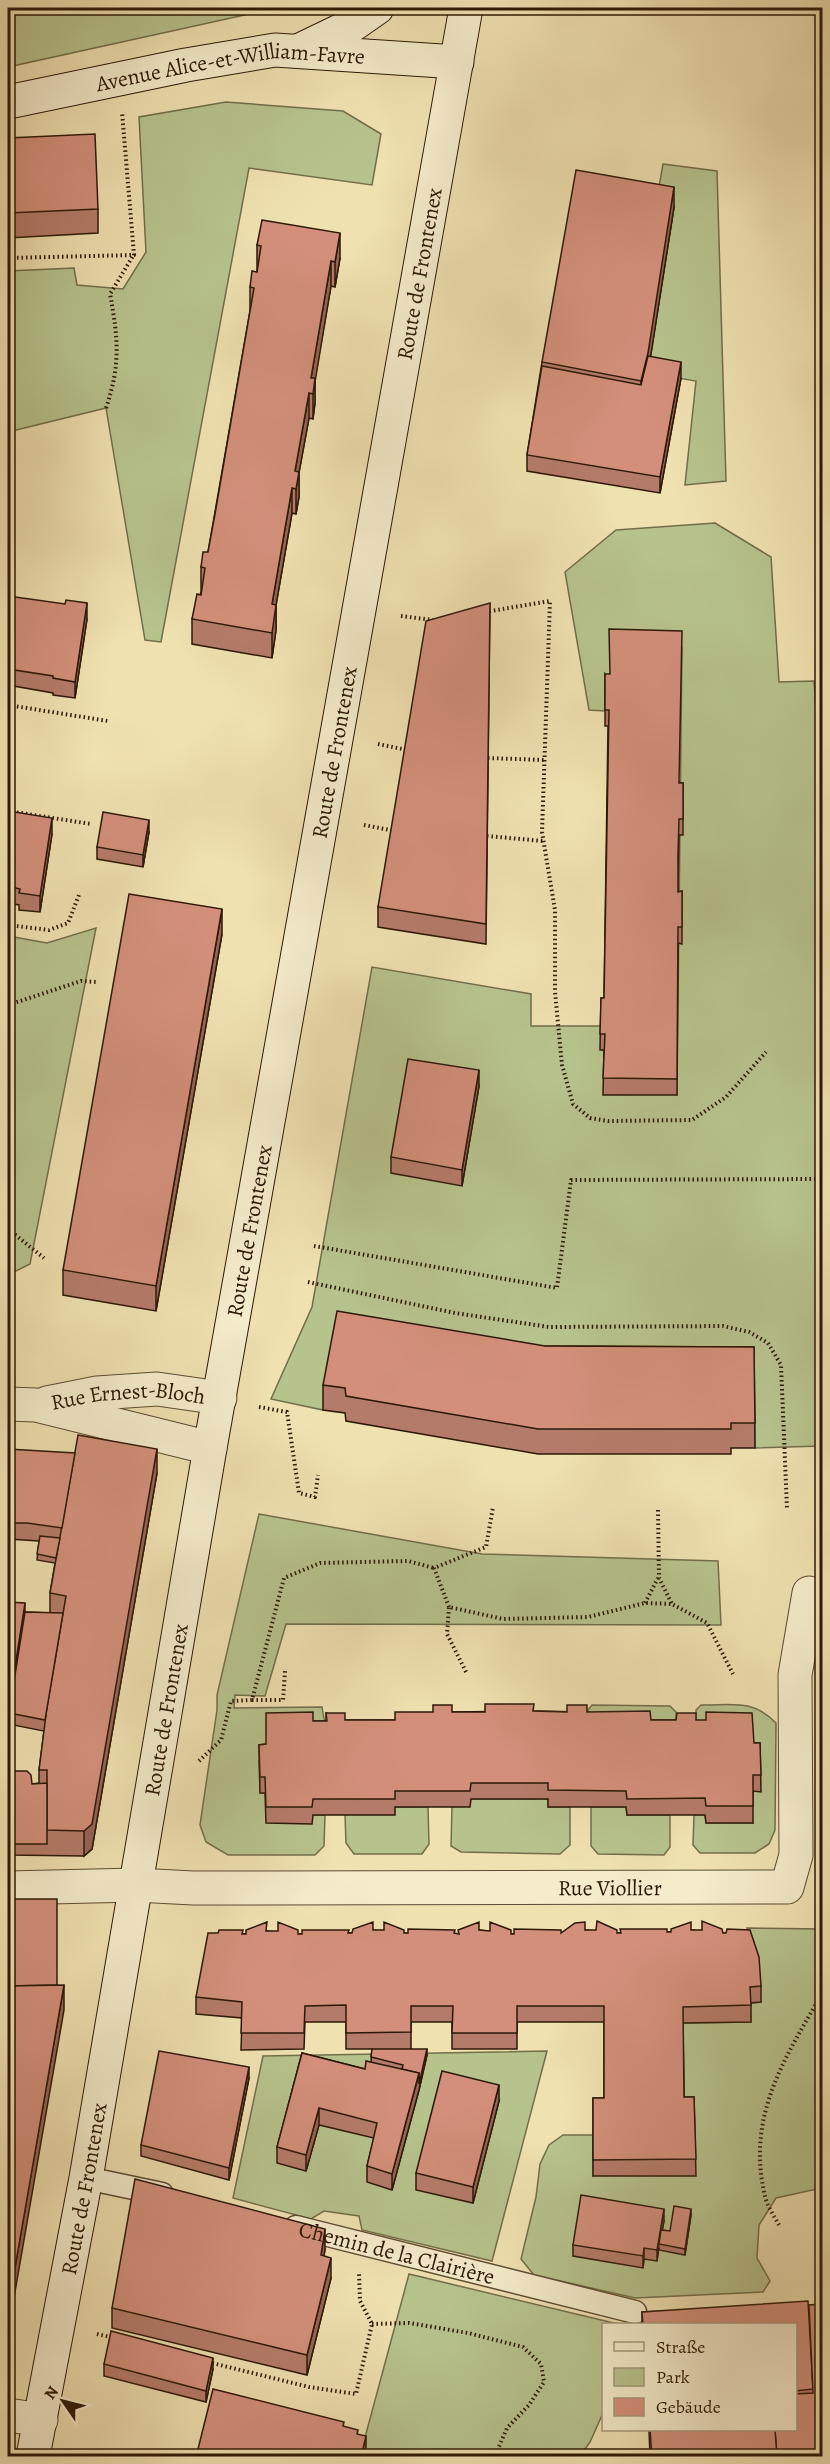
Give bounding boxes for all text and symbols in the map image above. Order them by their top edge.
street label: Avenue Alice-et-William-Favre [92,36,366,100]
street label: Route de Frontenex [390,185,450,363]
street label: Route de Frontenex [305,664,365,841]
street label: Route de Frontenex [220,1142,280,1319]
street label: Rue Ernest-Bloch [48,1375,208,1418]
street label: Route de Frontenex [137,1621,196,1798]
street label: Rue Viollier [558,1873,662,1903]
street label: Route de Frontenex [54,2100,115,2277]
street label: Chemin de la Clairière [296,2214,498,2292]
legend [602,2323,797,2431]
text: Straße [656,2335,705,2359]
text: Park [656,2365,690,2389]
north arrow [33,2371,93,2431]
text: N [39,2382,64,2404]
text: Gebäude [656,2395,721,2419]

